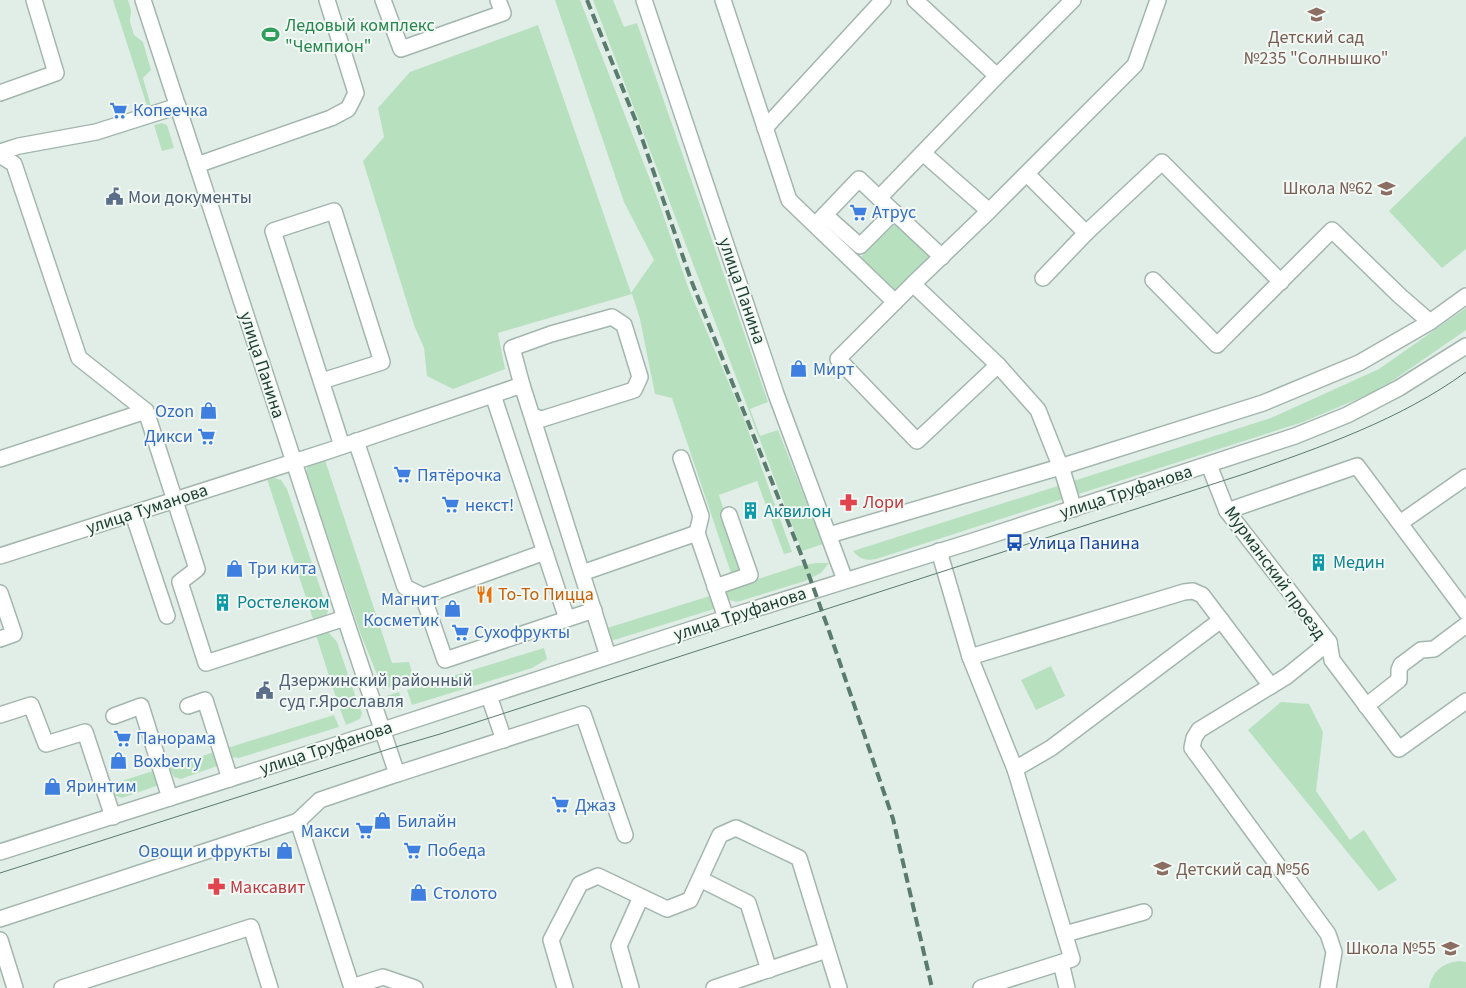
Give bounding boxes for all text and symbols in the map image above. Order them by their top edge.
school or university icon: Детский сад №235 "Солнышко" [1306,4,1326,24]
place label: Ледовый комплекс "Чемпион" [285,13,435,59]
sports icon: Ледовый комплекс "Чемпион" [261,25,281,45]
place label: Детский сад №235 "Солнышко" [1243,25,1389,71]
place label: Копеечка [133,98,208,123]
supermarket icon: Копеечка [109,100,129,120]
place label: Школа №62 [1283,176,1373,201]
school or university icon: Школа №62 [1377,178,1397,198]
place label: Мои документы [128,185,252,210]
public building icon: Мои документы [104,187,124,207]
place label: Атрус [872,200,916,225]
supermarket icon: Атрус [848,202,868,222]
street label: улица Панина [712,234,772,348]
street label: улица Панина [233,308,291,422]
place label: Мирт [813,357,854,382]
shop icon: Мирт [789,359,809,379]
place label: Ozon [155,399,194,424]
shop icon: Ozon [198,401,218,421]
place label: Дикси [144,424,193,449]
supermarket icon: Дикси [197,426,217,446]
street label: улица Труфанова [1057,459,1195,525]
place label: Пятёрочка [417,463,502,488]
supermarket icon: Пятёрочка [393,465,413,485]
street label: улица Туманова [83,478,211,540]
place label: Лори [863,490,904,515]
pharmacy icon: Лори [839,492,859,512]
place label: некст! [465,493,514,518]
supermarket icon: некст! [441,495,461,515]
place label: Аквилон [764,499,831,524]
building icon: Аквилон [740,501,760,521]
street label: Мурманский проезд [1218,501,1332,645]
place label: Улица Панина [1029,531,1139,556]
bus stop icon: Улица Панина [1005,533,1025,553]
place label: Медин [1333,550,1385,575]
building icon: Медин [1309,552,1329,572]
place label: Три кита [248,556,317,581]
shop icon: Три кита [224,558,244,578]
street label: улица Труфанова [671,581,809,647]
place label: То-То Пицца [498,582,594,607]
restaurant icon: То-То Пицца [474,584,494,604]
place label: Магнит Косметик [363,587,439,633]
place label: Ростелеком [237,590,330,615]
building icon: Ростелеком [213,592,233,612]
shop icon: Магнит Косметик [443,599,463,619]
place label: Сухофрукты [474,620,570,645]
supermarket icon: Сухофрукты [450,622,470,642]
place label: Дзержинский районный суд г.Ярославля [279,668,473,714]
public building icon: Дзержинский районный суд г.Ярославля [255,680,275,700]
street label: улица Труфанова [257,715,395,781]
place label: Панорама [136,726,216,751]
supermarket icon: Панорама [112,728,132,748]
place label: Boxberry [133,749,202,774]
shop icon: Boxberry [109,751,129,771]
place label: Яринтим [66,774,137,799]
shop icon: Яринтим [42,776,62,796]
place label: Джаз [575,793,616,818]
supermarket icon: Джаз [551,795,571,815]
place label: Билайн [397,809,457,834]
shop icon: Билайн [373,811,393,831]
place label: Макси [301,819,350,844]
supermarket icon: Макси [354,821,374,841]
place label: Победа [427,838,486,863]
place label: Овощи и фрукты [138,839,271,864]
supermarket icon: Победа [403,840,423,860]
shop icon: Овощи и фрукты [275,841,295,861]
place label: Детский сад №56 [1176,857,1310,882]
school or university icon: Детский сад №56 [1152,859,1172,879]
place label: Максавит [230,875,305,900]
pharmacy icon: Максавит [206,877,226,897]
place label: Столото [433,881,497,906]
shop icon: Столото [409,883,429,903]
place label: Школа №55 [1346,936,1436,961]
school or university icon: Школа №55 [1440,938,1460,958]

